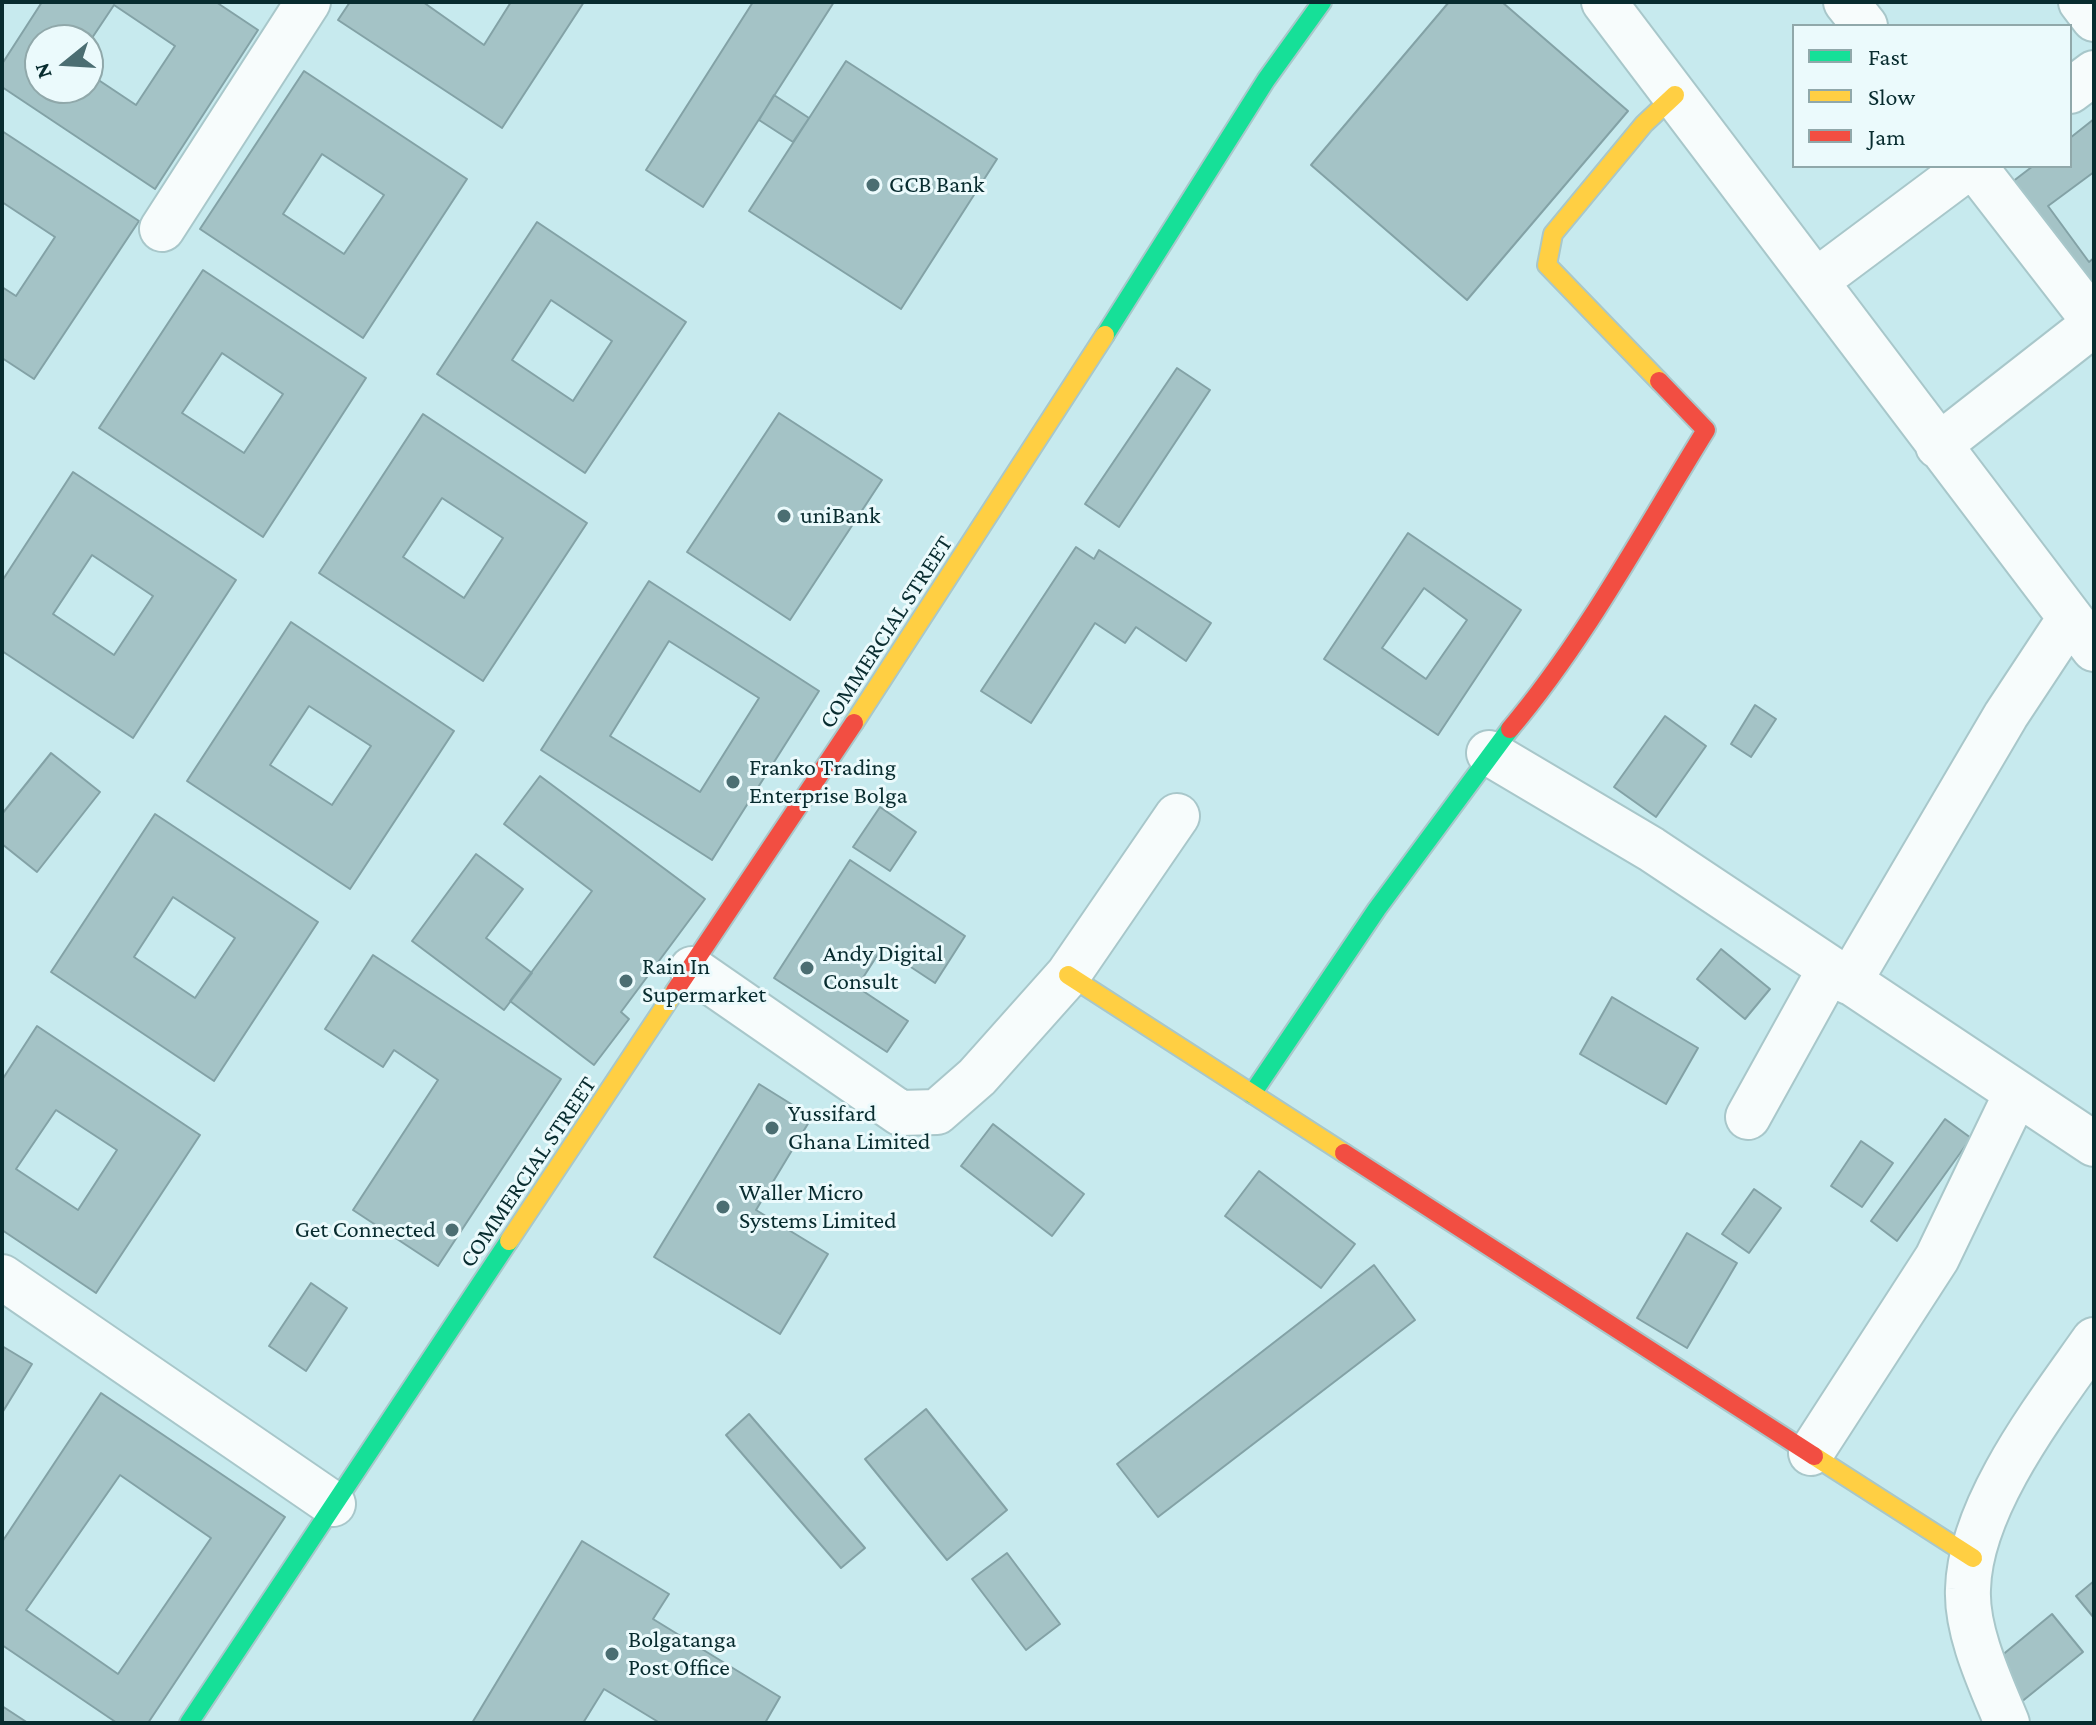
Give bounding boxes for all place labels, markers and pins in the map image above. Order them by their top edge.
place label: GCB Bank [889,171,985,199]
marker: GCB Bank [864,176,882,194]
place label: uniBank [800,502,880,530]
marker: uniBank [775,507,793,525]
place label: Franko Trading Enterprise Bolga [749,754,908,810]
marker: Franko Trading Enterprise Bolga [724,773,742,791]
place label: Andy Digital Consult [823,940,943,996]
place label: Rain In Supermarket [642,953,766,1009]
marker: Andy Digital Consult [798,959,816,977]
marker: Rain In Supermarket [617,972,635,990]
place label: Yussifard Ghana Limited [788,1100,930,1156]
marker: Yussifard Ghana Limited [763,1119,781,1137]
place label: Waller Micro Systems Limited [739,1179,897,1235]
marker: Waller Micro Systems Limited [714,1198,732,1216]
place label: Get Connected [295,1216,436,1244]
marker: Get Connected [443,1221,461,1239]
place label: Bolgatanga Post Office [628,1626,736,1682]
marker: Bolgatanga Post Office [603,1645,621,1663]

